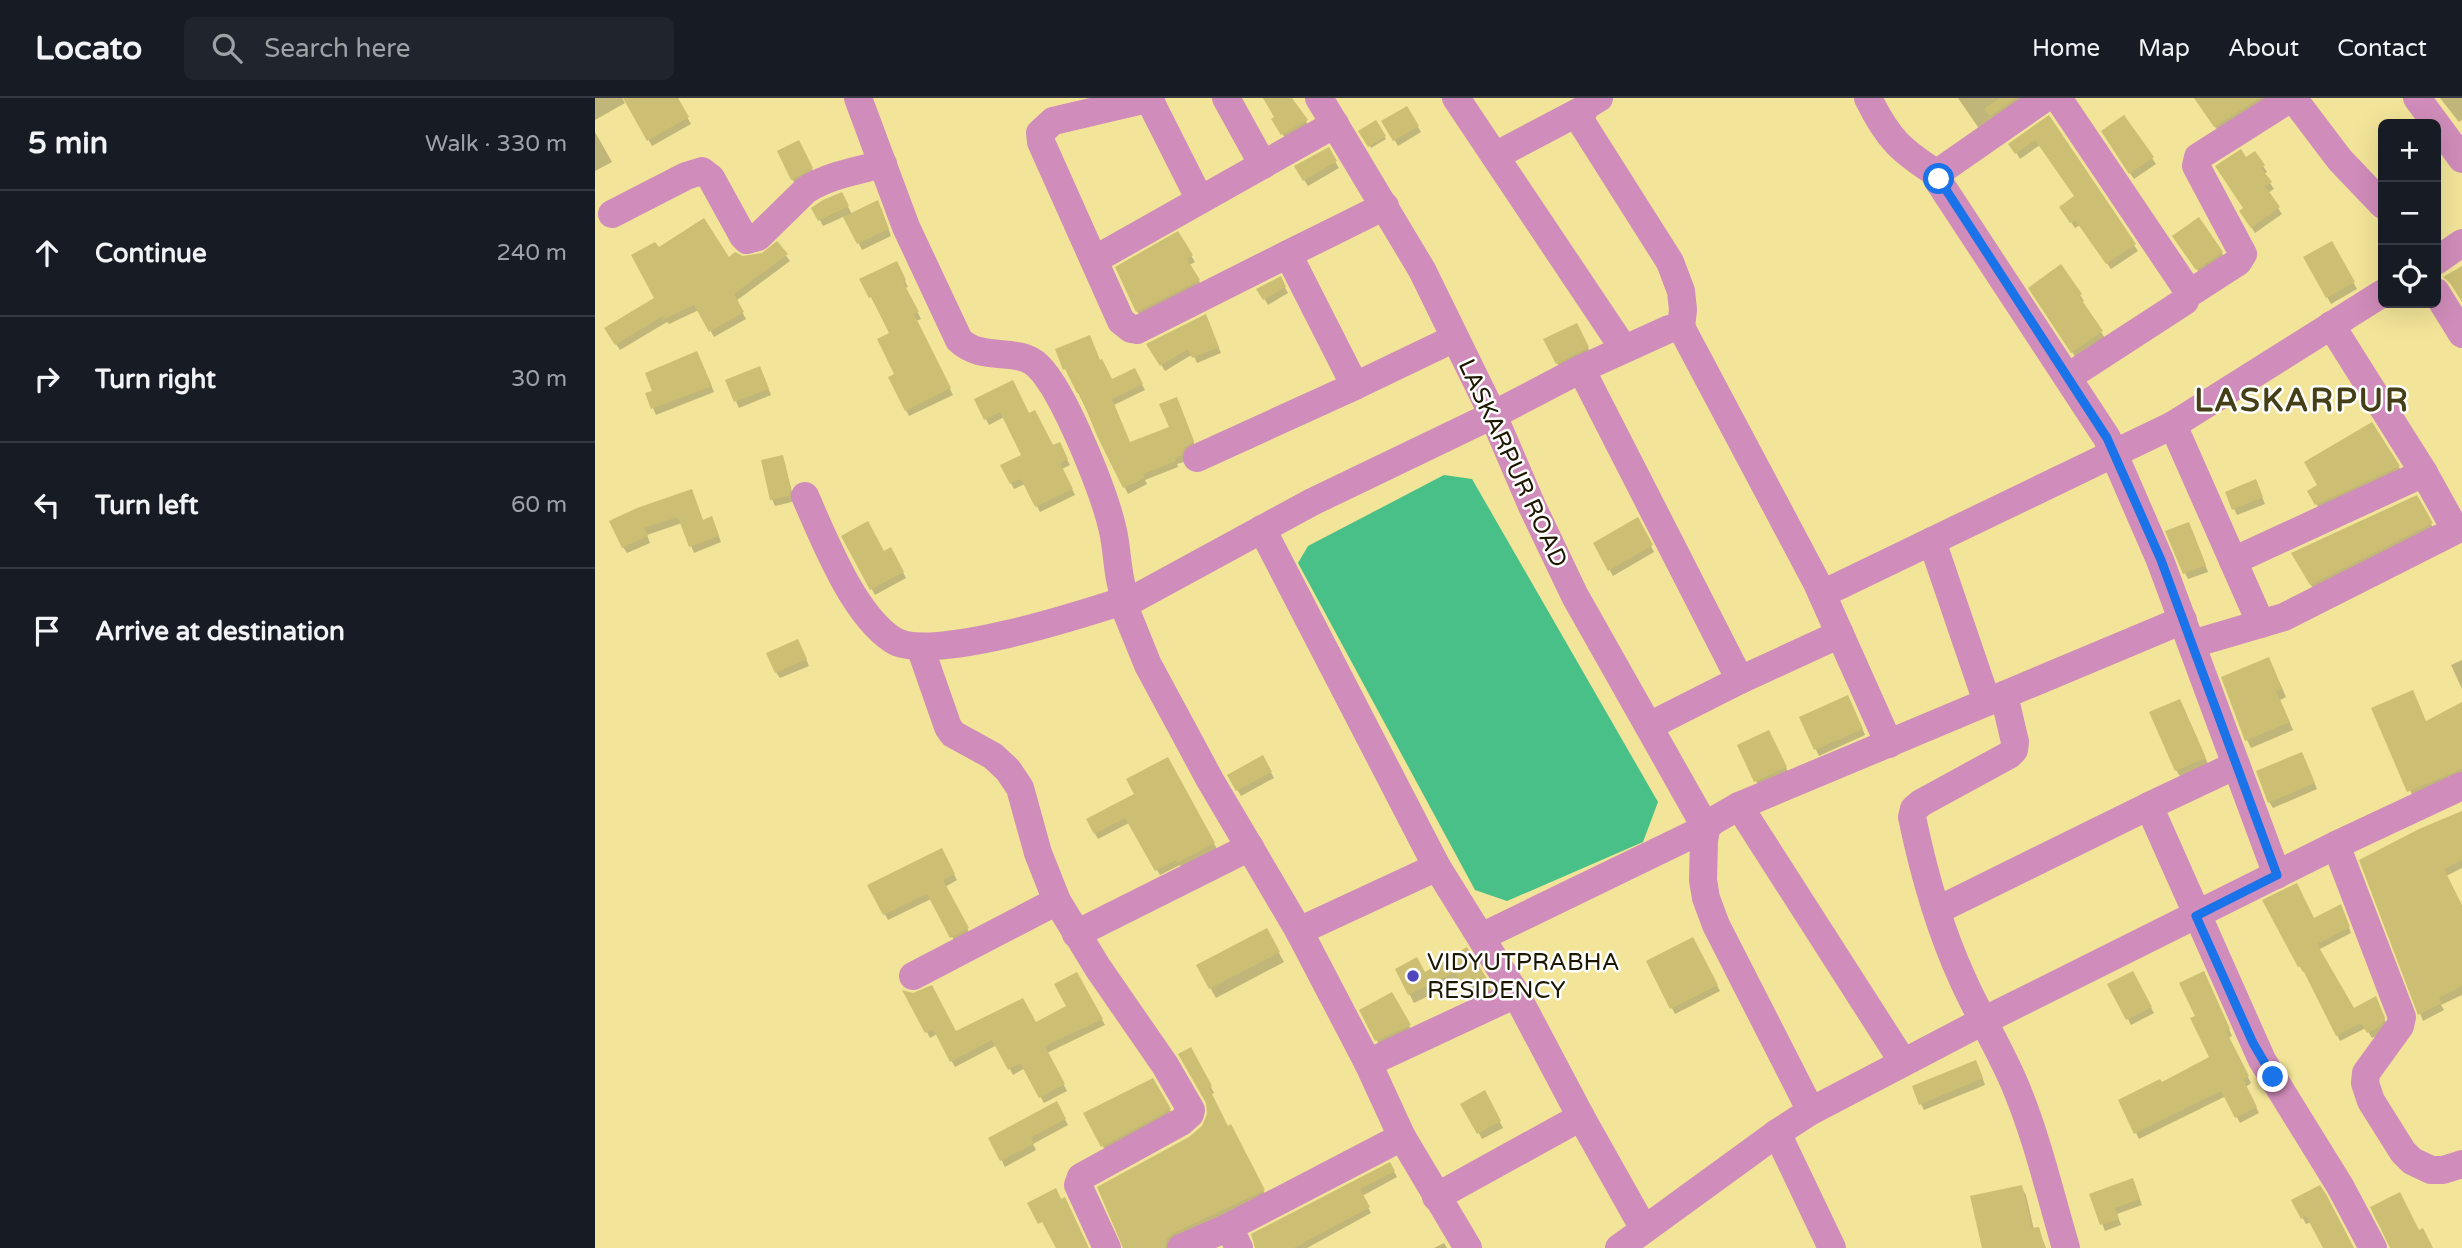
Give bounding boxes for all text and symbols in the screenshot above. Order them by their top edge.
search box [184,17,674,80]
text: Locato [35,29,142,68]
icon: search [208,29,246,67]
text: Search here [264,33,410,64]
text: Home [2032,34,2100,63]
text: Map [2138,34,2190,63]
text: About [2228,34,2299,63]
text: Contact [2337,34,2427,63]
map controls [2378,119,2441,308]
button: + [2378,119,2441,182]
text: 5 min [28,125,108,162]
text: Walk · 330 m [425,130,567,158]
route start [1923,163,1954,194]
button: − [2378,182,2441,245]
icon: ahead [28,234,66,272]
text: Continue [95,238,207,269]
text: 240 m [497,239,567,267]
button: locate [2378,245,2441,308]
street label: LASKARPUR ROAD [1452,354,1574,572]
icon: right [28,360,66,398]
text: Turn right [95,364,216,395]
text: 30 m [511,365,567,393]
district label: LASKARPUR [2194,382,2410,420]
icon: left [28,486,66,524]
text: Turn left [95,490,198,521]
text: 60 m [511,491,567,519]
icon: arrive [28,612,66,650]
text: Arrive at destination [95,616,345,647]
place label: VIDYUTPRABHA RESIDENCY [1427,948,1620,1005]
marker: VIDYUTPRABHA RESIDENCY [1405,968,1421,984]
route end [2257,1061,2288,1092]

